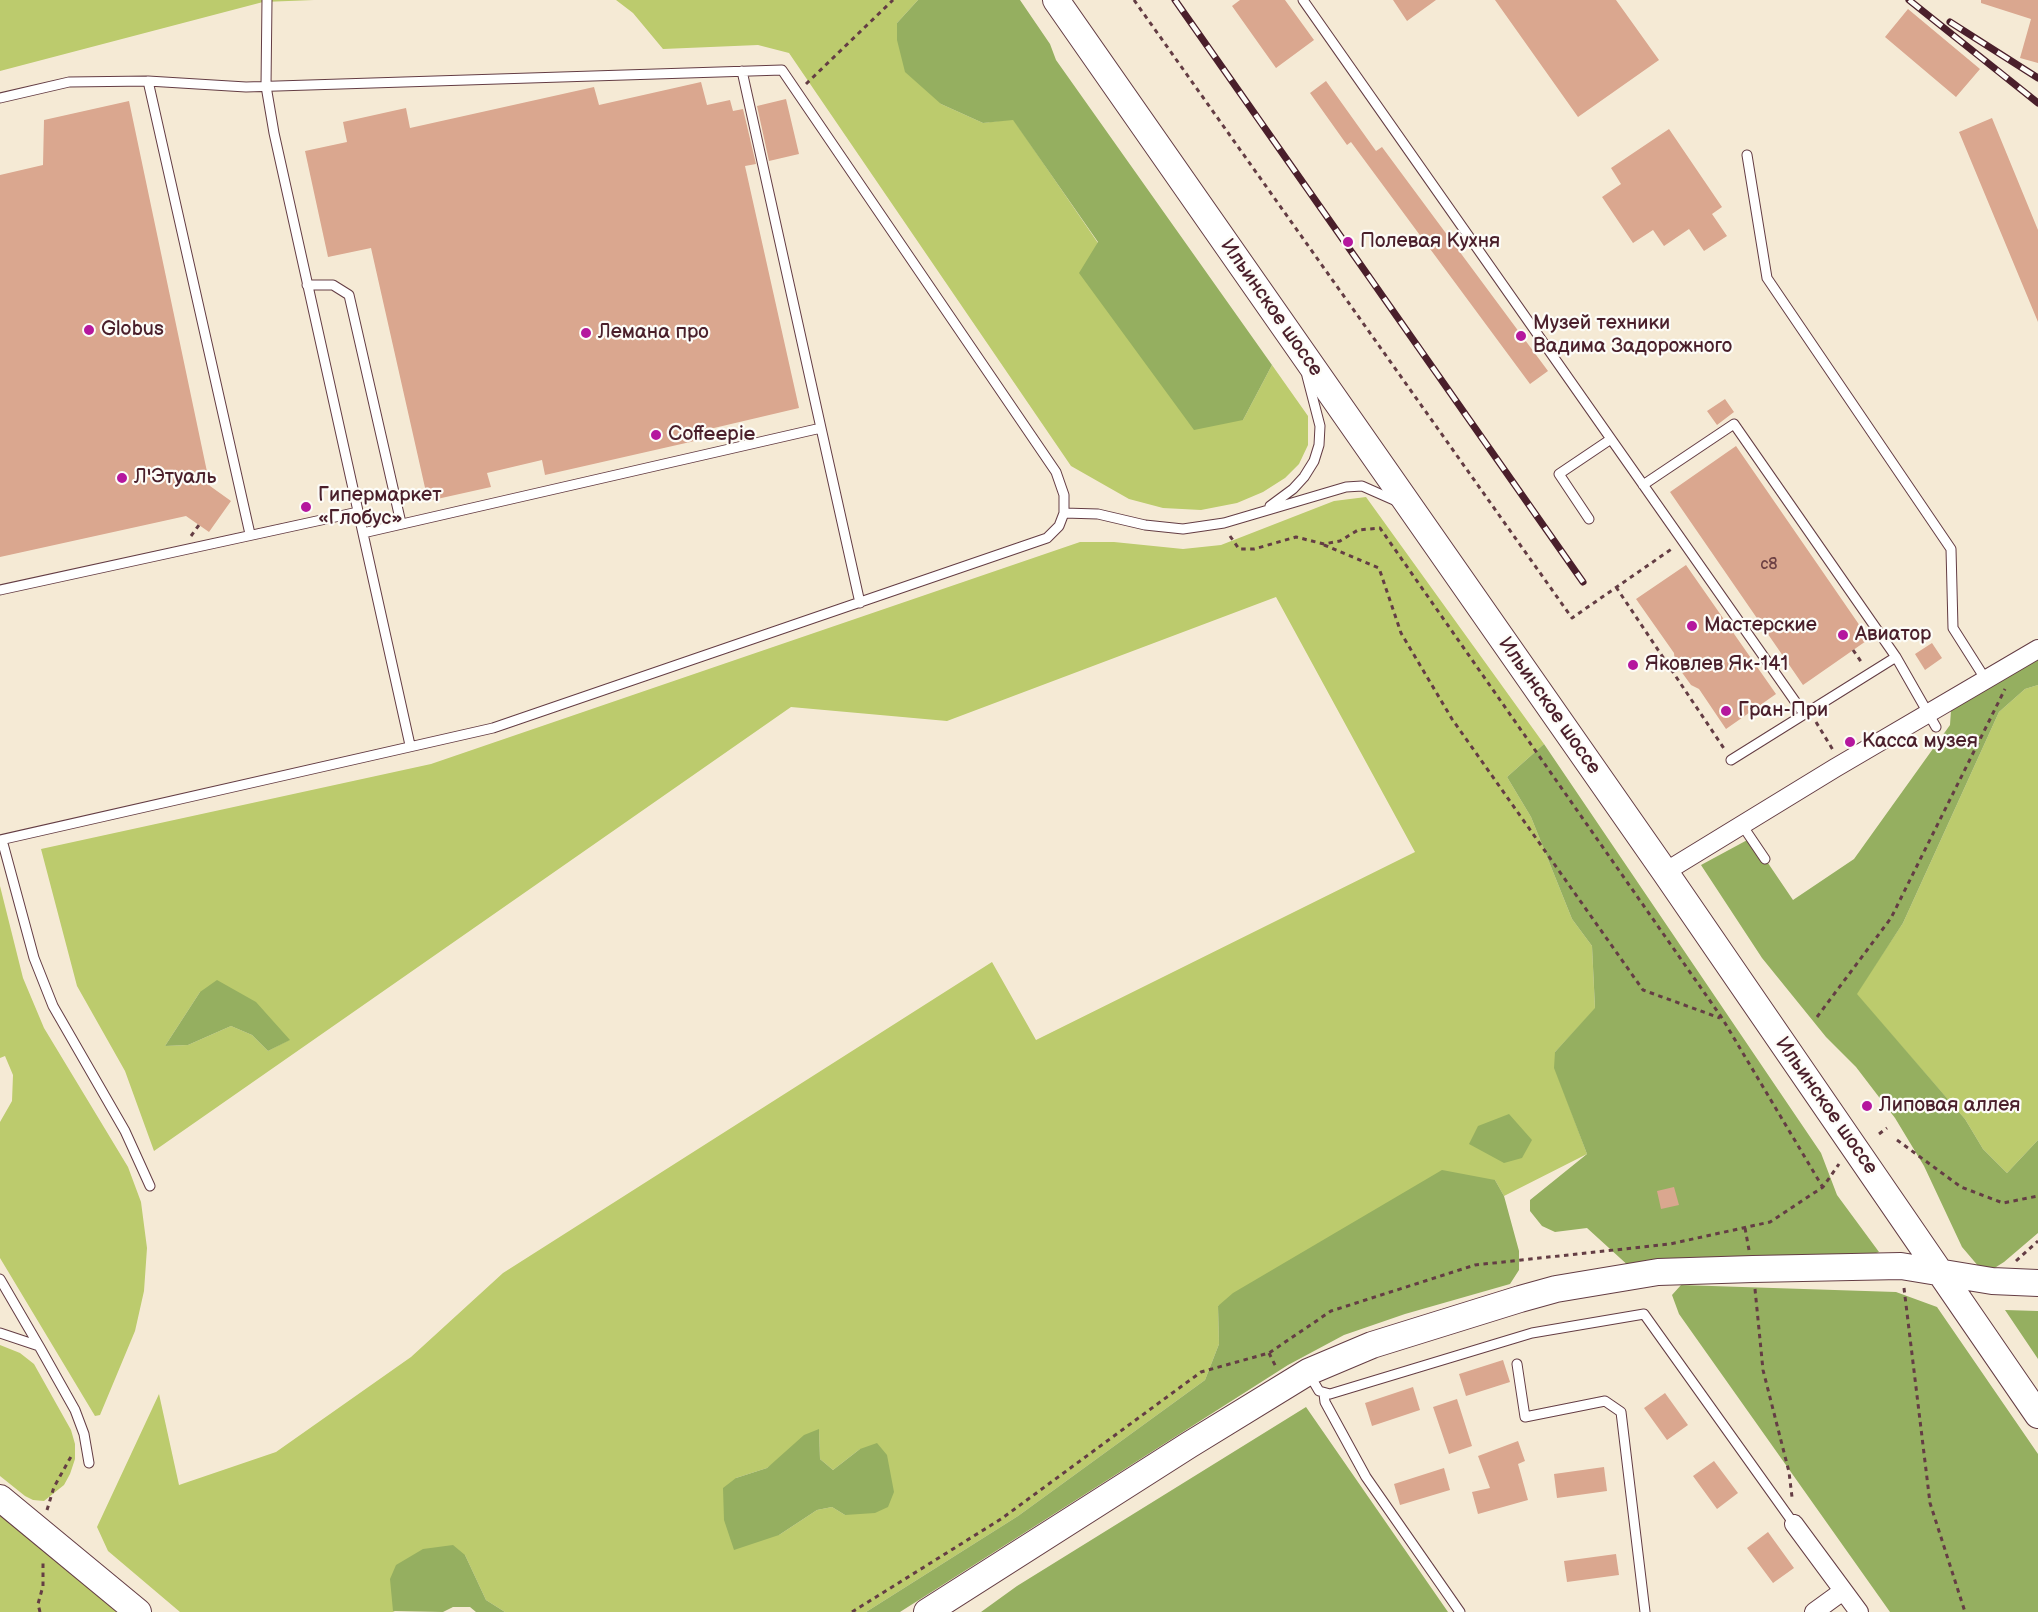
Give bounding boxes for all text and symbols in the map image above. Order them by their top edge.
place label: Полевая Кухня [1360,230,1500,254]
street label: Ильинское шоссе [1215,235,1327,381]
marker: Полевая Кухня [1341,235,1355,249]
place label: Музей техники Вадима Задорожного [1533,312,1732,359]
place label: Globus [101,318,164,342]
place label: Лемана про [598,321,709,345]
marker: Globus [82,323,96,337]
marker: Лемана про [579,326,593,340]
marker: Музей техники Вадима Задорожного [1514,329,1528,343]
place label: Coffeepie [668,423,755,447]
marker: Coffeepie [649,428,663,442]
place label: Л'Этуаль [134,466,216,490]
marker: Л'Этуаль [115,471,129,485]
place label: Гипермаркет «Глобус» [318,484,442,531]
marker: Гипермаркет «Глобус» [299,500,313,514]
house number: с8 [1760,555,1778,575]
place label: Мастерские [1704,614,1817,638]
marker: Мастерские [1685,619,1699,633]
place label: Авиатор [1855,623,1931,647]
marker: Авиатор [1836,628,1850,642]
street label: Ильинское шоссе [1493,633,1605,779]
place label: Яковлев Як-141 [1645,653,1788,677]
marker: Яковлев Як-141 [1626,658,1640,672]
place label: Гран-При [1738,699,1828,723]
marker: Гран-При [1719,704,1733,718]
place label: Касса музея [1862,730,1978,754]
marker: Касса музея [1843,735,1857,749]
street label: Ильинское шоссе [1770,1033,1882,1179]
place label: Липовая аллея [1879,1094,2020,1118]
marker: Липовая аллея [1860,1099,1874,1113]

